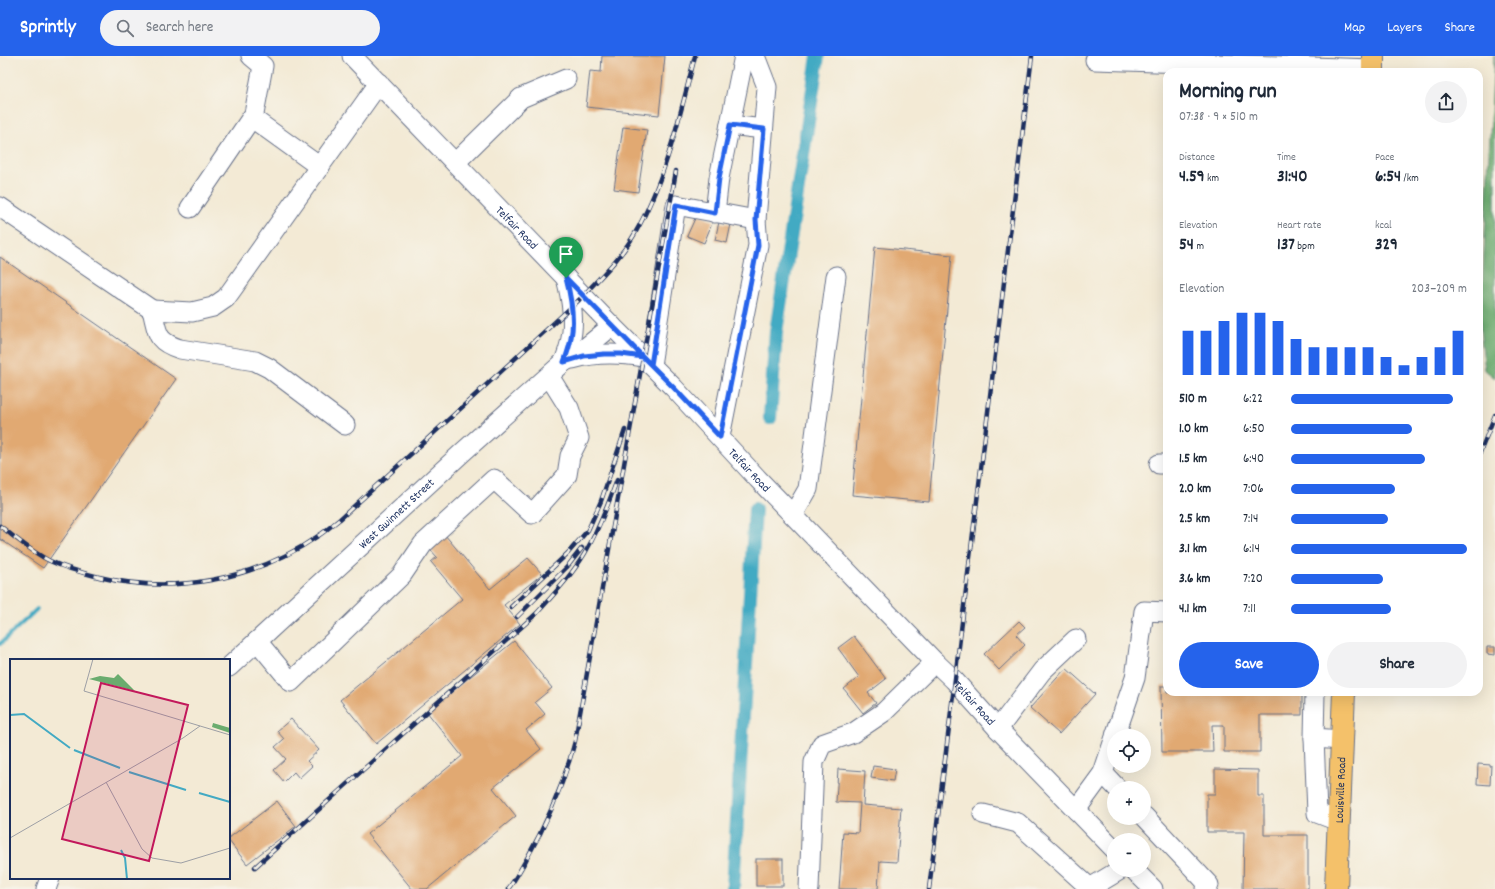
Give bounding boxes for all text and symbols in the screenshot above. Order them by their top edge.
search box [100,10,380,46]
text: Sprintly [20,15,76,42]
icon: search [114,17,136,39]
text: Search here [146,17,213,39]
text: Map [1344,18,1365,38]
text: Layers [1387,18,1422,38]
text: Share [1444,18,1475,38]
text: Morning run [1179,77,1277,108]
button: share [1425,81,1467,123]
text: 07:38 · 9 × 510 m [1179,108,1258,127]
text: Distance [1179,150,1215,166]
text: Time [1277,150,1296,166]
text: Pace [1375,150,1394,166]
text: 4.59 [1179,166,1205,190]
text: 31:40 [1277,166,1307,190]
text: 6:54 [1375,166,1401,190]
text: km [1205,171,1219,187]
text: /km [1401,171,1419,187]
street label: Telfair Road [491,203,541,254]
text: Elevation [1179,218,1217,234]
text: Heart rate [1277,218,1321,234]
text: kcal [1375,218,1392,234]
text: 54 [1179,234,1194,258]
text: 137 [1277,234,1295,258]
text: 329 [1375,234,1398,258]
pin [549,237,583,278]
text: m [1194,239,1204,255]
text: bpm [1295,239,1315,255]
icon: arrive [555,243,577,265]
text: Elevation [1179,280,1224,299]
text: 203–209 m [1411,280,1467,299]
text: 510 m [1179,390,1207,409]
text: 6:22 [1243,390,1263,409]
text: 1.0 km [1179,420,1208,439]
text: 6:50 [1243,420,1265,439]
street label: Telfair Road [724,445,773,497]
text: 1.5 km [1179,450,1207,469]
text: 6:40 [1243,450,1264,469]
street label: West Gwinnett Street [355,475,439,554]
text: 2.0 km [1179,480,1211,499]
text: 7:06 [1243,480,1264,499]
text: 2.5 km [1179,510,1210,529]
text: 7:14 [1243,510,1258,529]
text: 3.1 km [1179,540,1207,559]
text: 6:14 [1243,540,1260,559]
text: 3.6 km [1179,570,1211,589]
text: 7:20 [1243,570,1263,589]
text: 4.1 km [1179,600,1207,619]
text: 7:11 [1243,600,1256,619]
button: Save [1179,642,1319,688]
button: Share [1327,642,1467,688]
inset map [10,659,230,879]
street label: Telfair Road [949,678,998,730]
map controls [1107,729,1151,877]
button: locate [1107,729,1151,773]
street label: Louisville Road [1332,757,1351,824]
button: + [1107,781,1151,825]
button: − [1107,833,1151,877]

